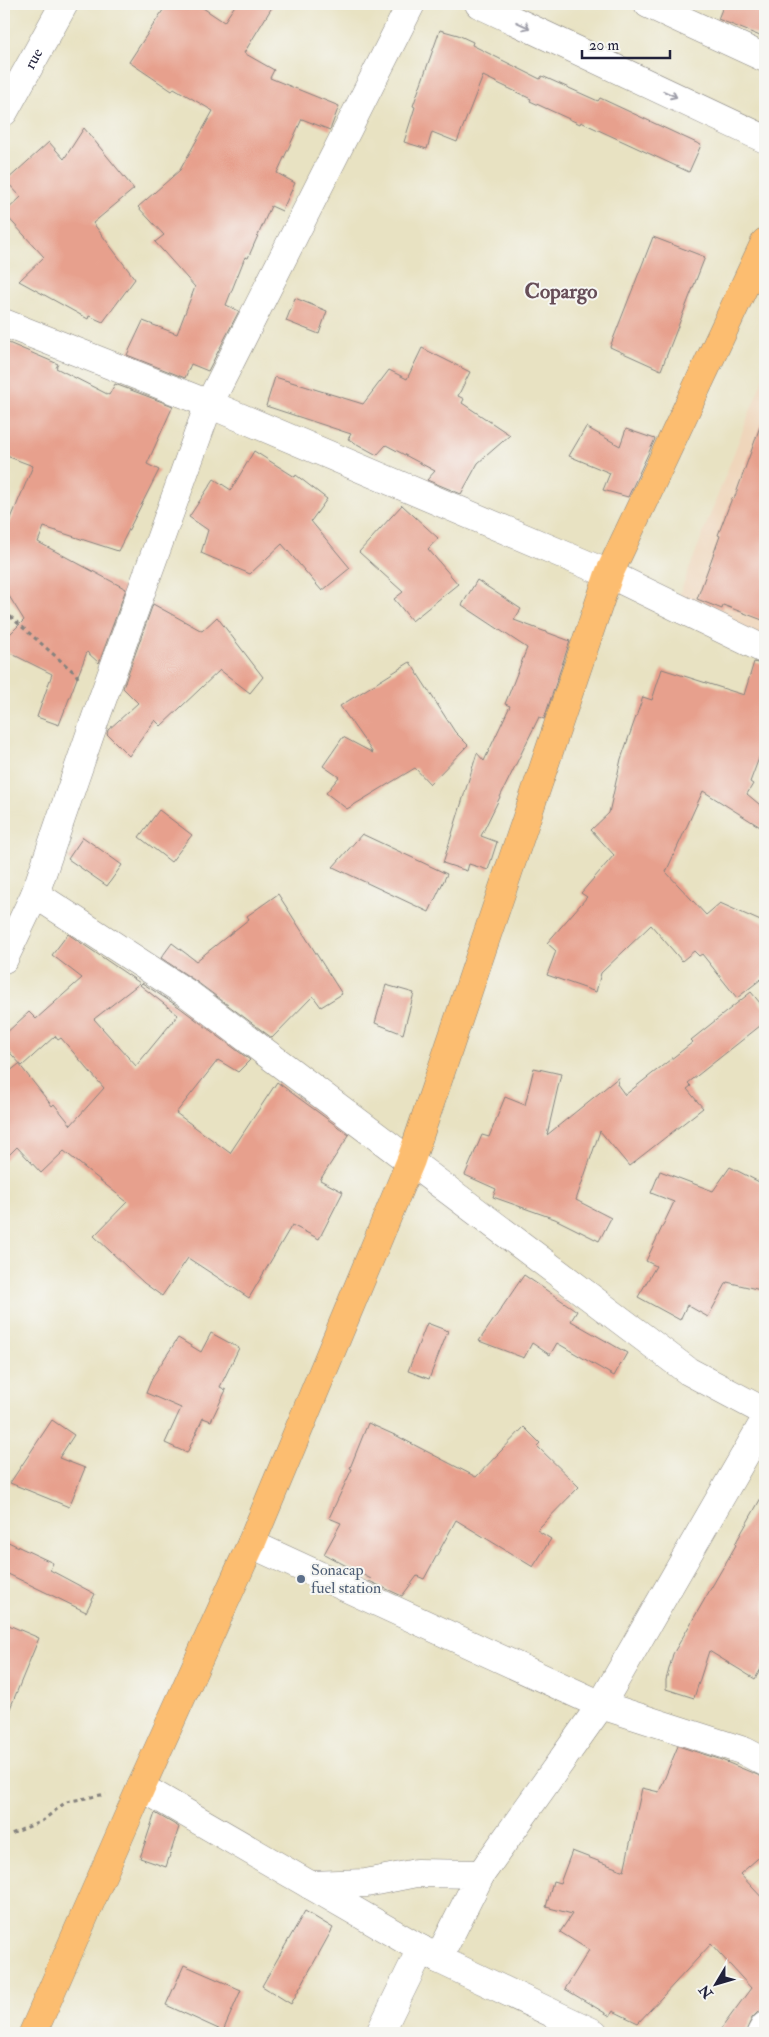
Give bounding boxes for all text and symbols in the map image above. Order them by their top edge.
one-way arrow [515,20,530,30]
scale bar [582,28,669,60]
text: 20 m [589,36,619,55]
street label: rue [20,44,48,73]
one-way arrow [662,90,677,99]
district label: Copargo [525,278,597,305]
place label: Sonacap fuel station [311,1560,381,1598]
marker: Sonacap fuel station [295,1573,307,1585]
north arrow [692,1960,742,2010]
text: N [695,1981,717,2003]

